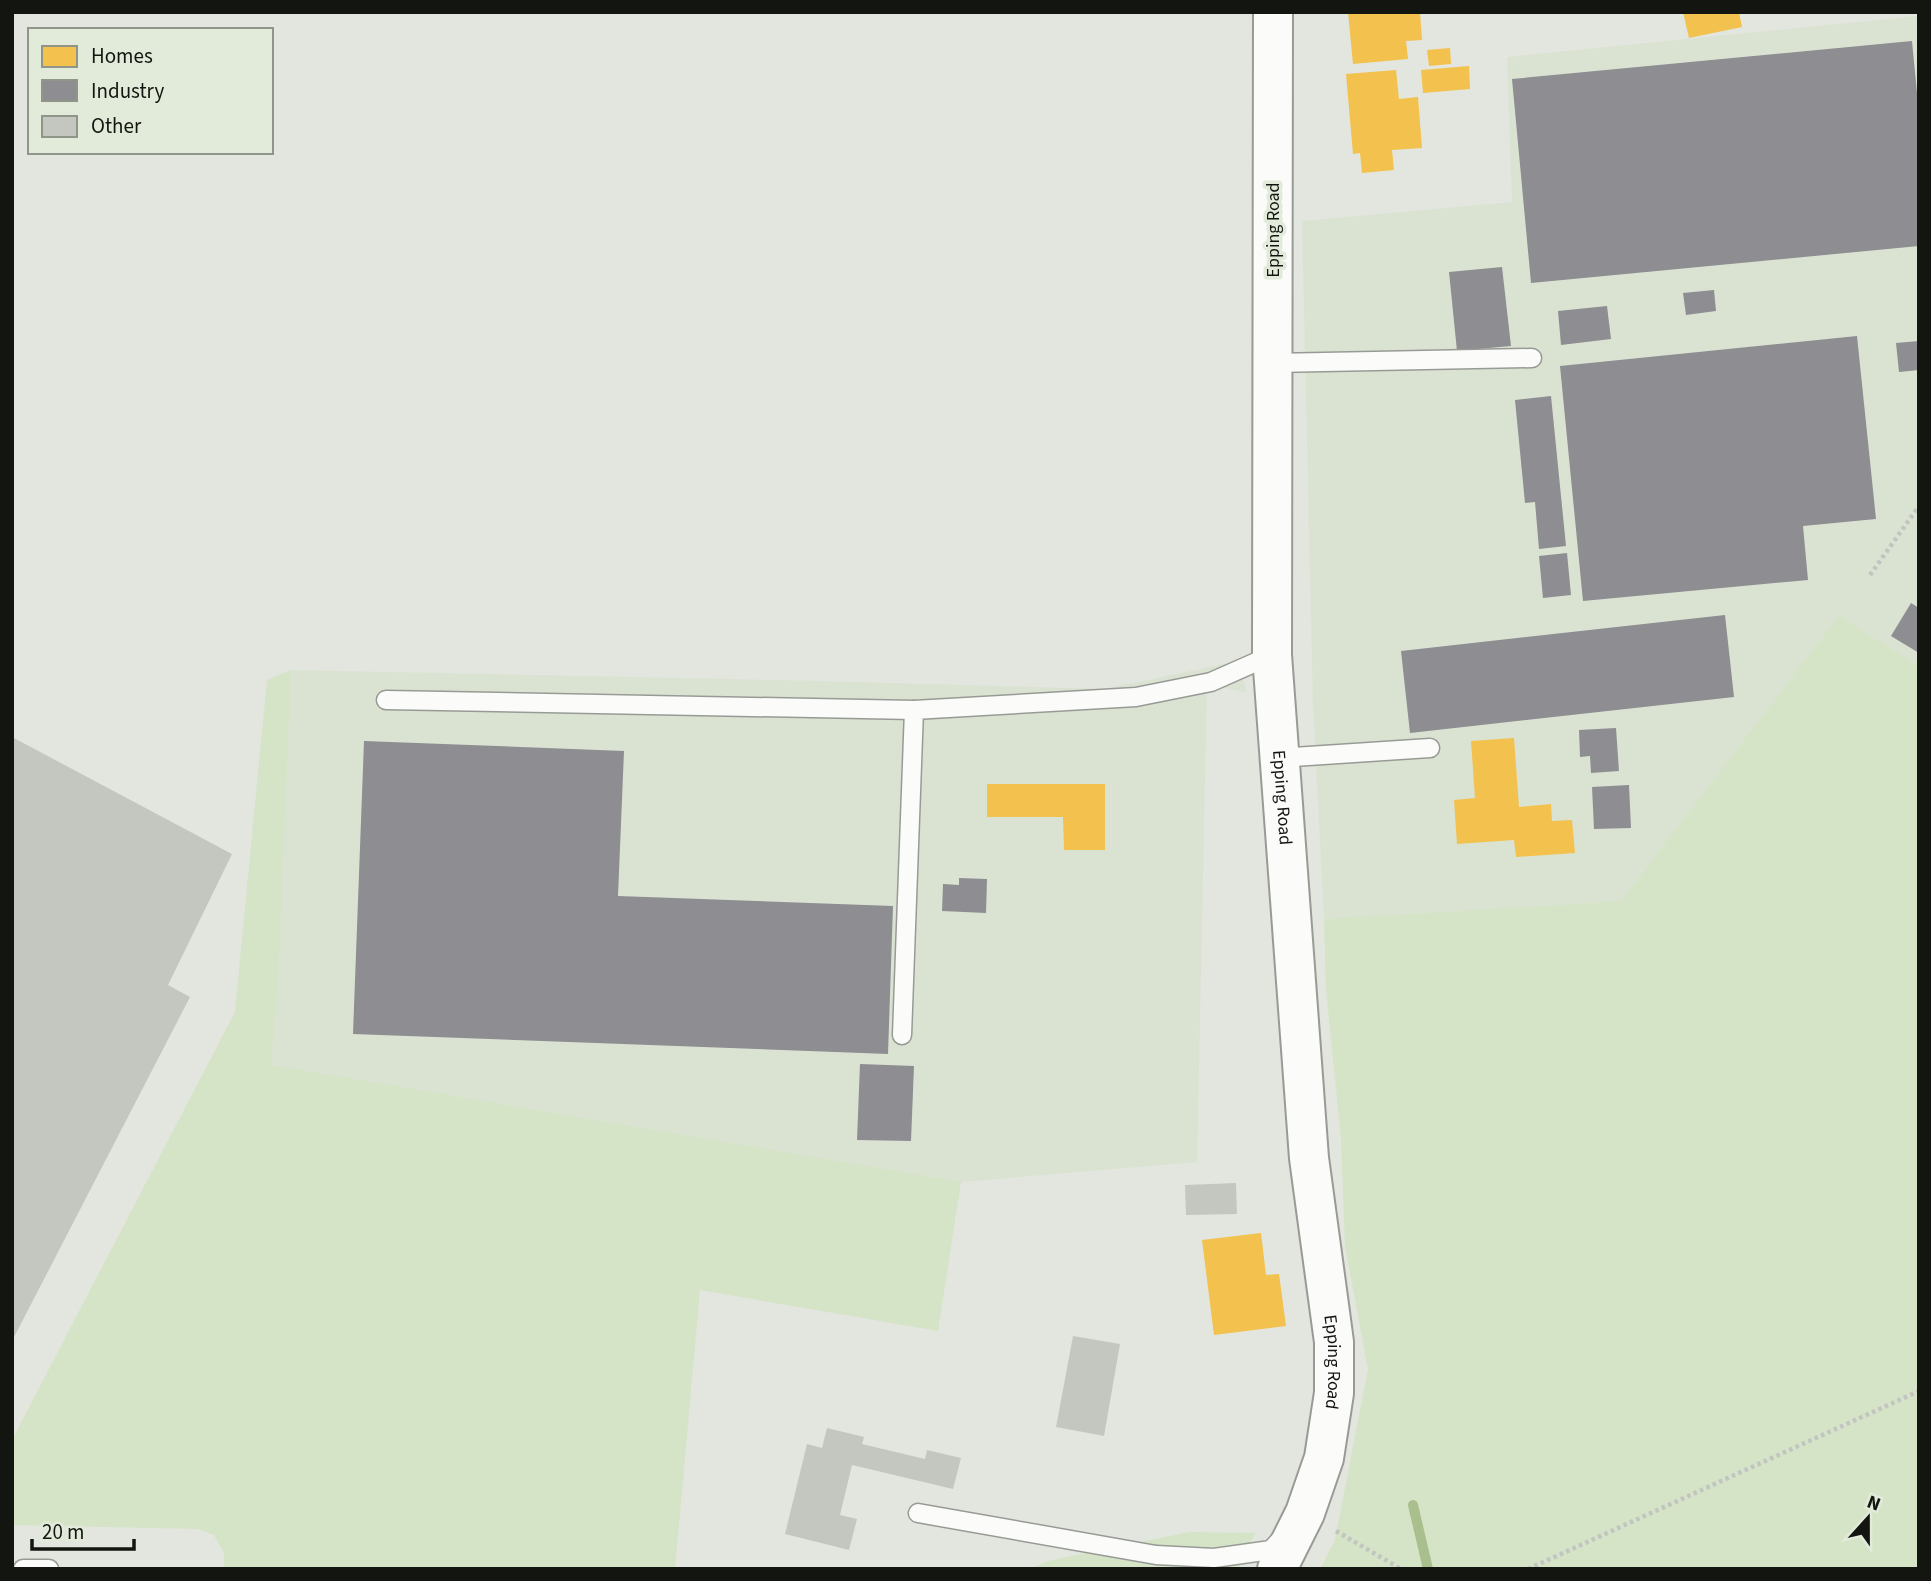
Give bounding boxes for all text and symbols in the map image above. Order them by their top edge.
legend [28,28,273,154]
text: Homes [91,41,153,71]
text: Industry [91,76,164,106]
text: Other [91,111,142,141]
street label: Epping Road [1261,182,1286,278]
street label: Epping Road [1267,749,1298,846]
street label: Epping Road [1318,1313,1347,1411]
north arrow [1833,1483,1903,1553]
text: N [1863,1489,1884,1518]
scale bar [32,1508,133,1552]
text: 20 m [42,1517,84,1547]

